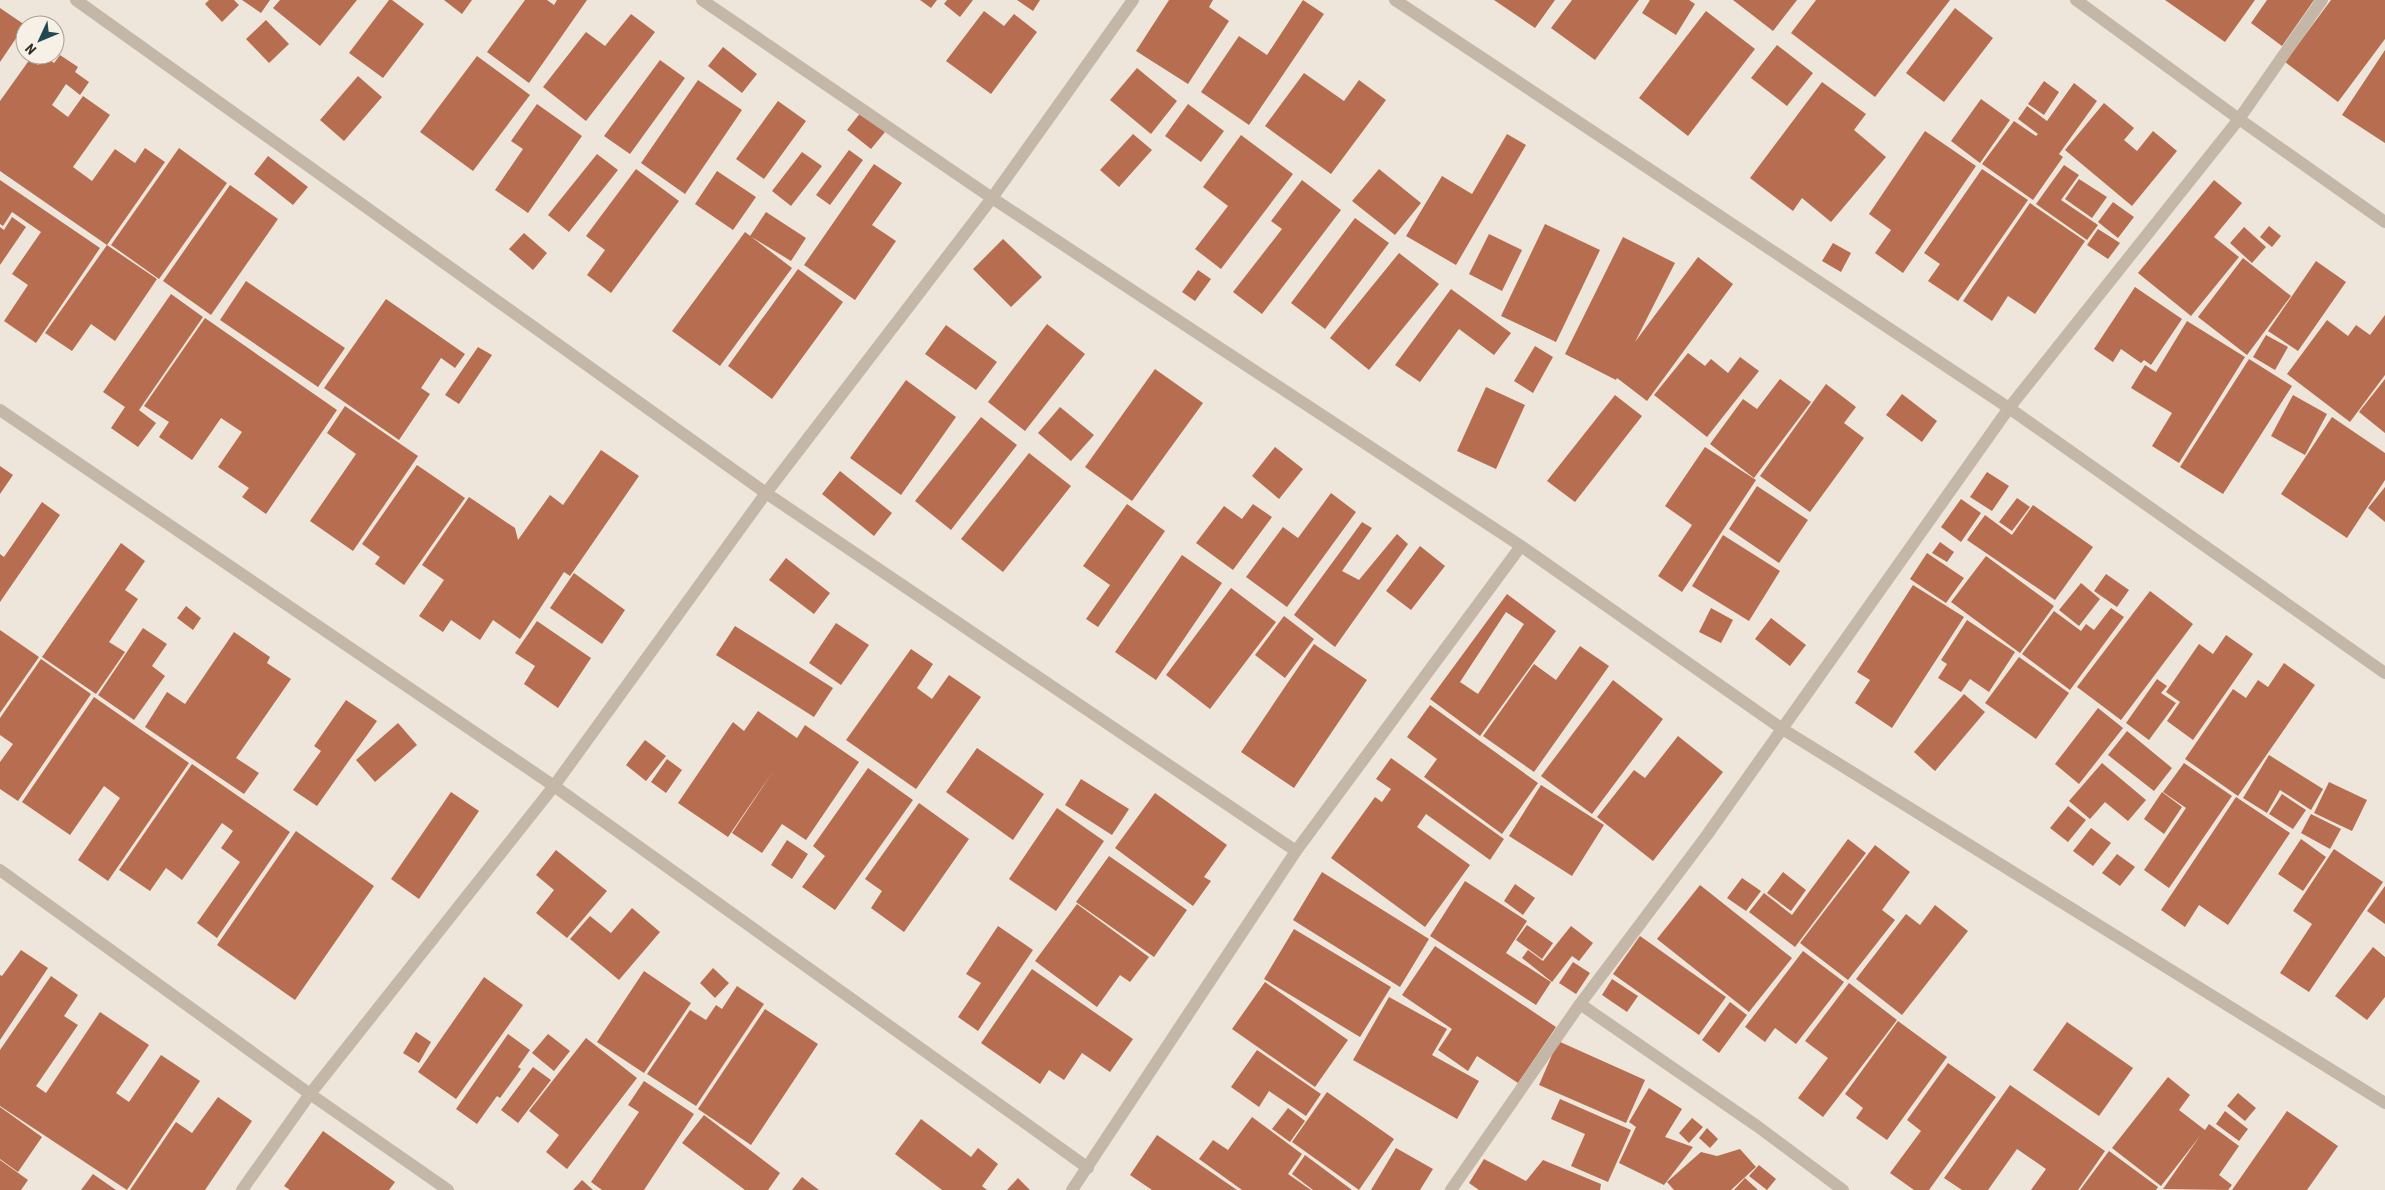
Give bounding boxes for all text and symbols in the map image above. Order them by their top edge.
north arrow [15,15,65,65]
text: N [22,40,39,58]

